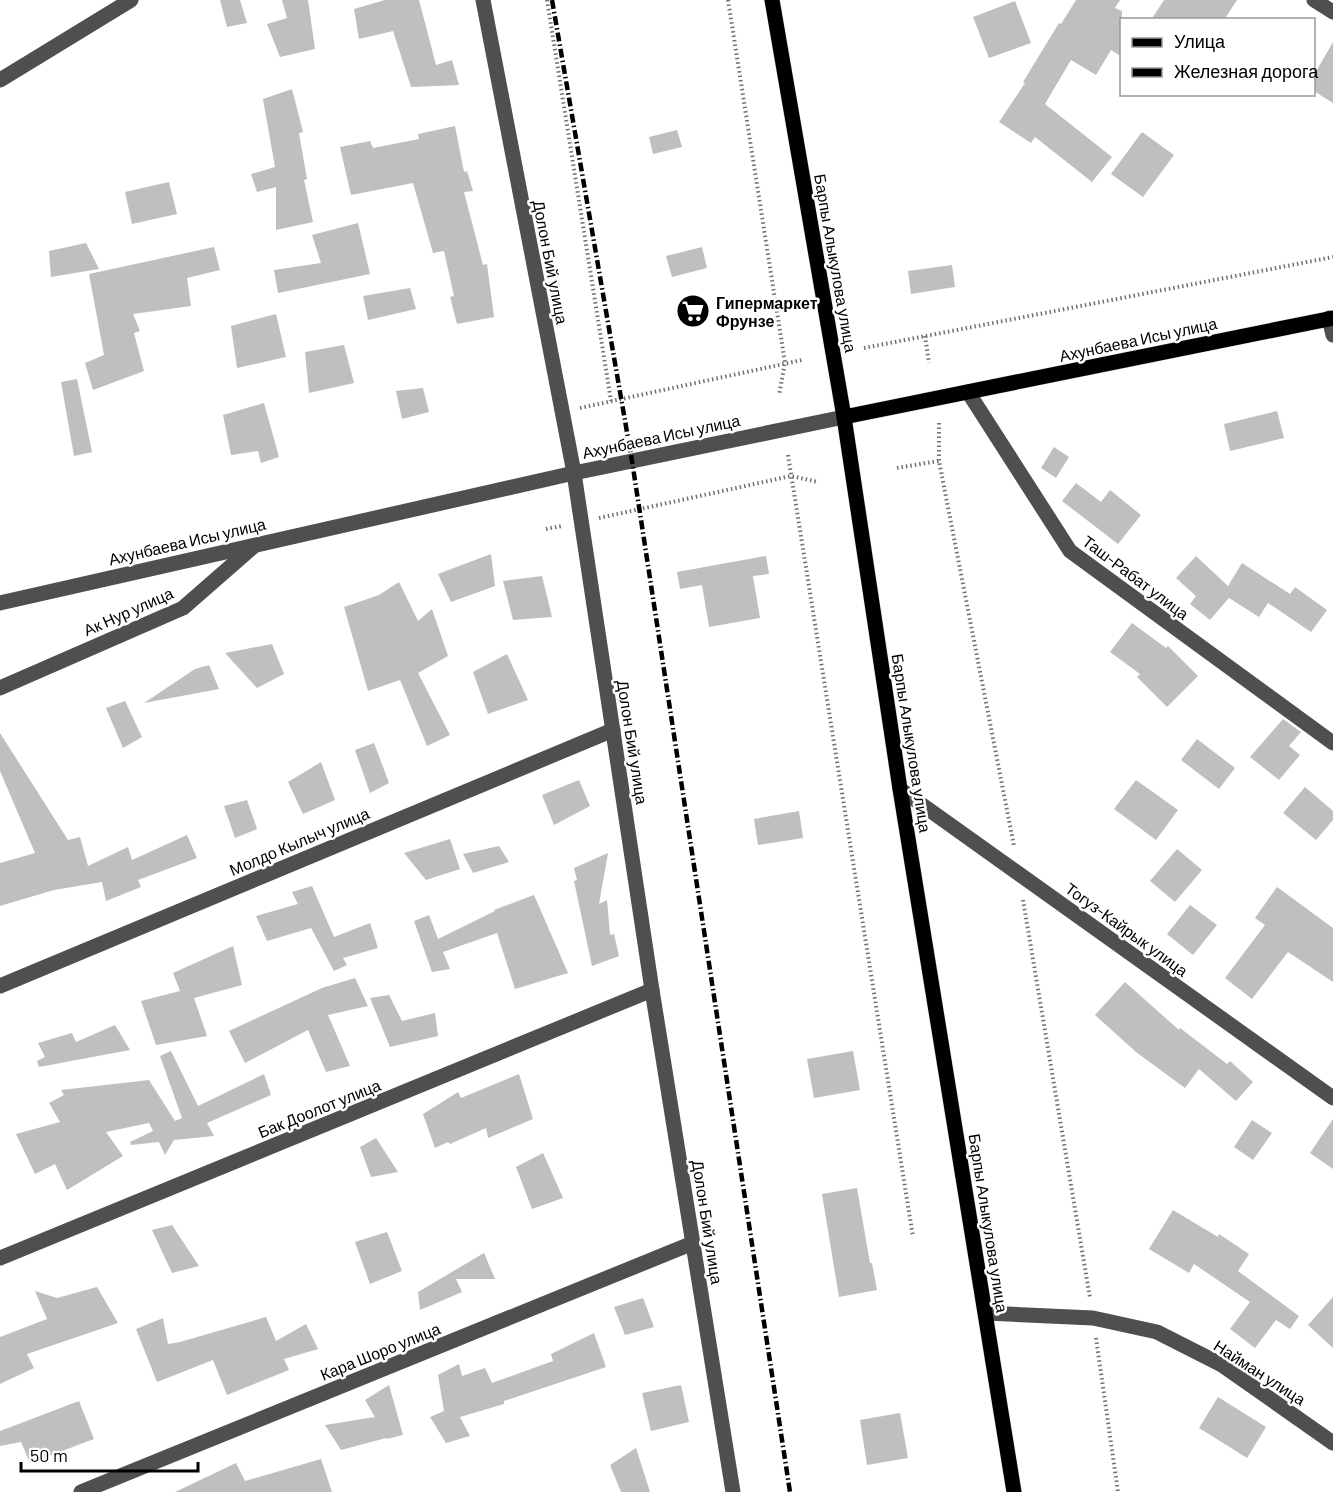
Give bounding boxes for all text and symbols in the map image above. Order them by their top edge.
legend [1120,18,1315,96]
text: Улица [1174,30,1226,52]
text: Железная дорога [1174,60,1319,82]
street label: Барпы Алыкулова улица [811,172,861,354]
street label: Долон Бий улица [530,199,572,326]
supermarket icon: Гипермаркет Фрунзе [675,293,711,329]
place label: Гипермаркет Фрунзе [716,293,818,330]
street label: Ахунбаева Исы улица [1057,313,1219,365]
street label: Ахунбаева Исы улица [580,410,742,462]
street label: Ахунбаева Исы улица [107,514,268,568]
street label: Таш-Рабат улица [1079,531,1193,623]
street label: Ак Нур улица [80,583,176,639]
street label: Барпы Алыкулова улица [888,652,936,834]
street label: Долон Бий улица [614,678,652,806]
street label: Молдо Кылыч улица [226,803,372,879]
street label: Тогуз-Кайрык улица [1062,878,1192,980]
street label: Бак Доолот улица [255,1075,383,1141]
street label: Барпы Алыкулова улица [965,1132,1013,1314]
street label: Долон Бий улица [689,1158,727,1286]
street label: Кара Шоро улица [317,1318,443,1384]
street label: Найман улица [1211,1335,1309,1409]
scale bar [21,1435,198,1473]
text: 50 m [30,1444,68,1466]

